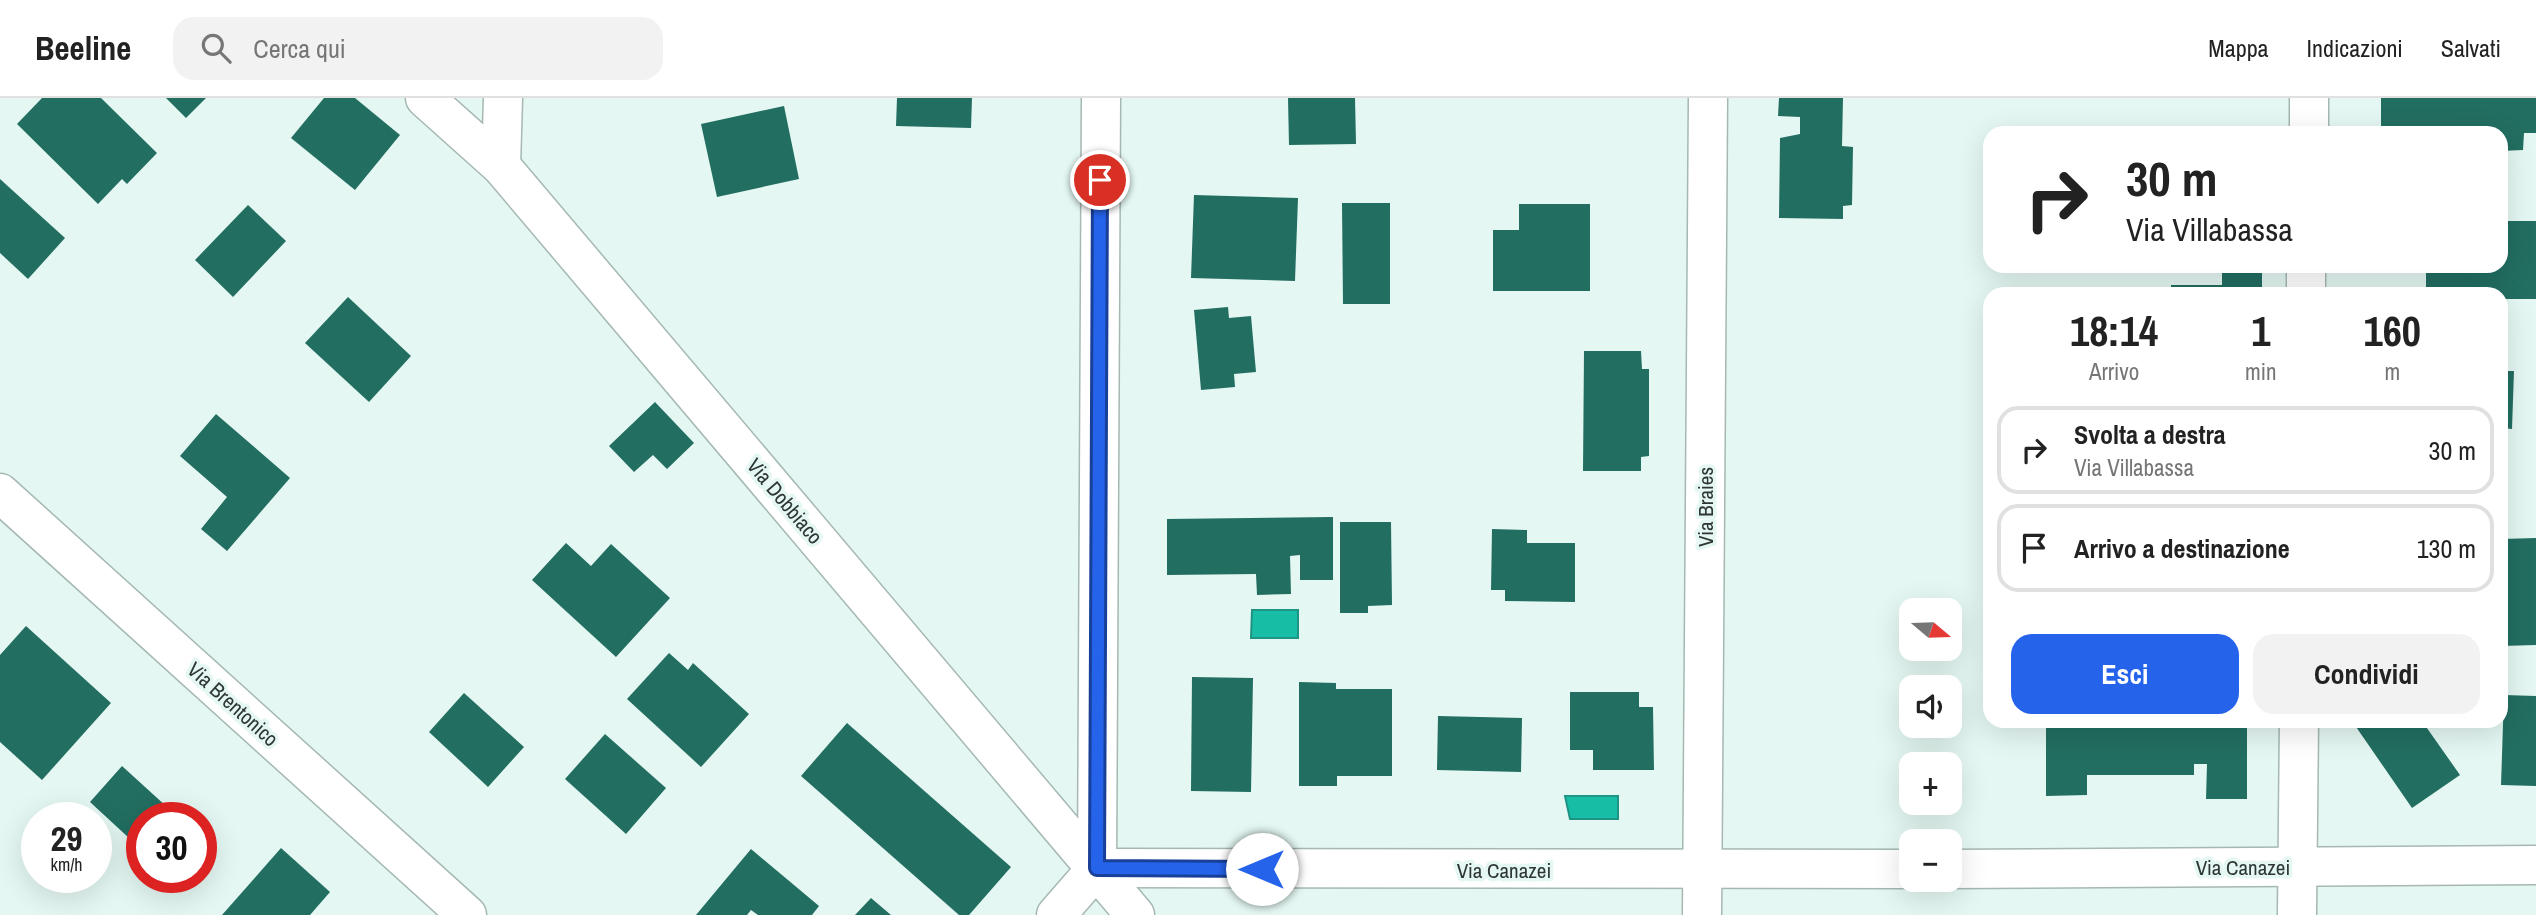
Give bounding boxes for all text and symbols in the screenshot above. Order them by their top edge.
search box [173,17,663,80]
text: Beeline [35,26,131,70]
icon: search [197,29,235,67]
text: Cerca qui [253,31,346,66]
text: Mappa [2208,32,2269,64]
text: Indicazioni [2307,32,2403,64]
text: Salvati [2441,32,2501,64]
text: 30 m [2126,145,2218,211]
pin [1070,150,1130,210]
icon: right [2011,154,2102,245]
icon: arrive [1081,161,1119,199]
text: Via Villabassa [2126,208,2293,251]
text: 18:14 [2070,303,2158,359]
text: 1 [2251,303,2270,359]
text: 160 [2364,303,2421,359]
text: Arrivo [2089,356,2139,387]
text: min [2245,356,2277,387]
text: m [2384,356,2400,387]
text: Svolta a destra [2074,417,2226,452]
icon: right [2015,431,2053,469]
text: 30 m [2429,433,2476,468]
street label: Via Dobbiaco [740,452,830,550]
text: Via Villabassa [2074,452,2194,483]
street label: Via Braies [1691,467,1720,547]
icon: arrive [2015,529,2053,567]
text: Arrivo a destinazione [2074,531,2290,566]
text: 130 m [2417,531,2476,566]
north arrow [1899,598,1962,662]
map controls [1899,598,1962,892]
button: Esci [2011,634,2239,714]
button: Condividi [2253,634,2480,714]
street label: Via Brentonico [181,655,285,753]
button: sound [1899,675,1962,738]
button: + [1899,752,1962,815]
speed limit sign: 30 [126,802,217,893]
text: 29 [51,815,82,862]
button: − [1899,829,1962,892]
position arrow [1225,832,1299,906]
text: km/h [51,852,83,877]
street label: Via Canazei [2196,853,2290,882]
street label: Via Canazei [1457,856,1551,885]

